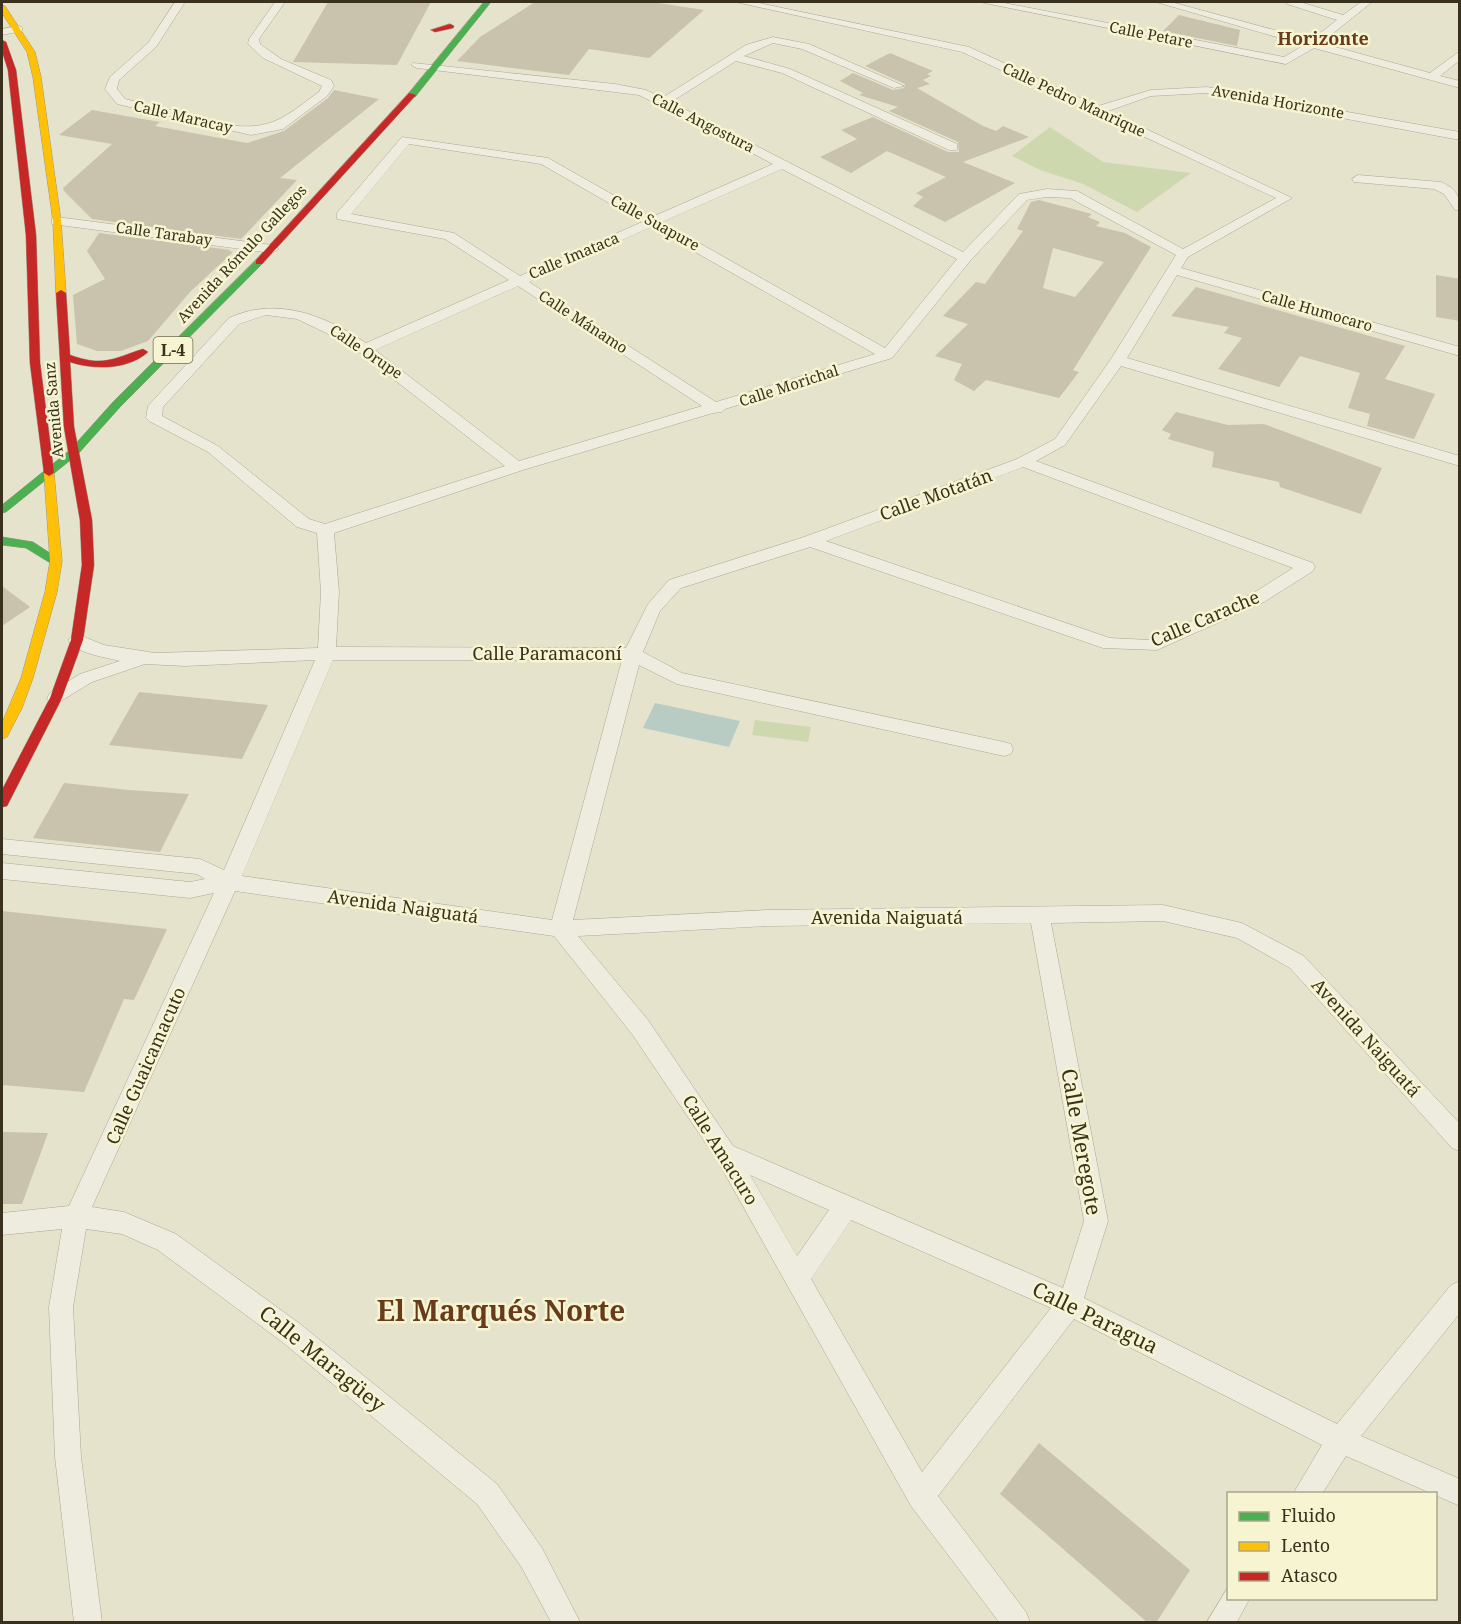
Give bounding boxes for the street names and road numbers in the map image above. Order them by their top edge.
street label: Calle Petare [1108,16,1195,52]
street label: Calle Pedro Manrique [1000,57,1149,141]
street label: Avenida Horizonte [1210,80,1346,123]
street label: Calle Angostura [649,88,758,157]
street label: Calle Maracay [132,95,235,137]
street label: Avenida Rómulo Gallegos [172,180,311,327]
street label: Calle Suapure [607,189,704,255]
street label: Calle Tarabay [115,216,214,250]
street label: Calle Imataca [525,227,622,283]
street label: Calle Mánamo [535,285,632,357]
street label: Calle Humocaro [1259,285,1375,335]
street label: Calle Orupe [326,319,407,383]
road number: L-4 [154,337,192,363]
street label: Calle Morichal [736,359,841,411]
street label: Avenida Sanz [39,361,67,459]
street label: Calle Motatán [876,462,996,526]
street label: Calle Carache [1147,584,1263,652]
street label: Calle Paramaconí [472,641,622,665]
street label: Avenida Naiguatá [326,884,480,928]
street label: Avenida Naiguatá [811,905,963,929]
street label: Avenida Naiguatá [1307,973,1427,1102]
street label: Calle Guaicamacuto [100,983,191,1148]
street label: Calle Meregote [1055,1066,1109,1217]
street label: Calle Amacuro [677,1090,764,1209]
street label: Calle Paragua [1028,1275,1163,1360]
street label: Calle Maragüey [254,1299,392,1418]

